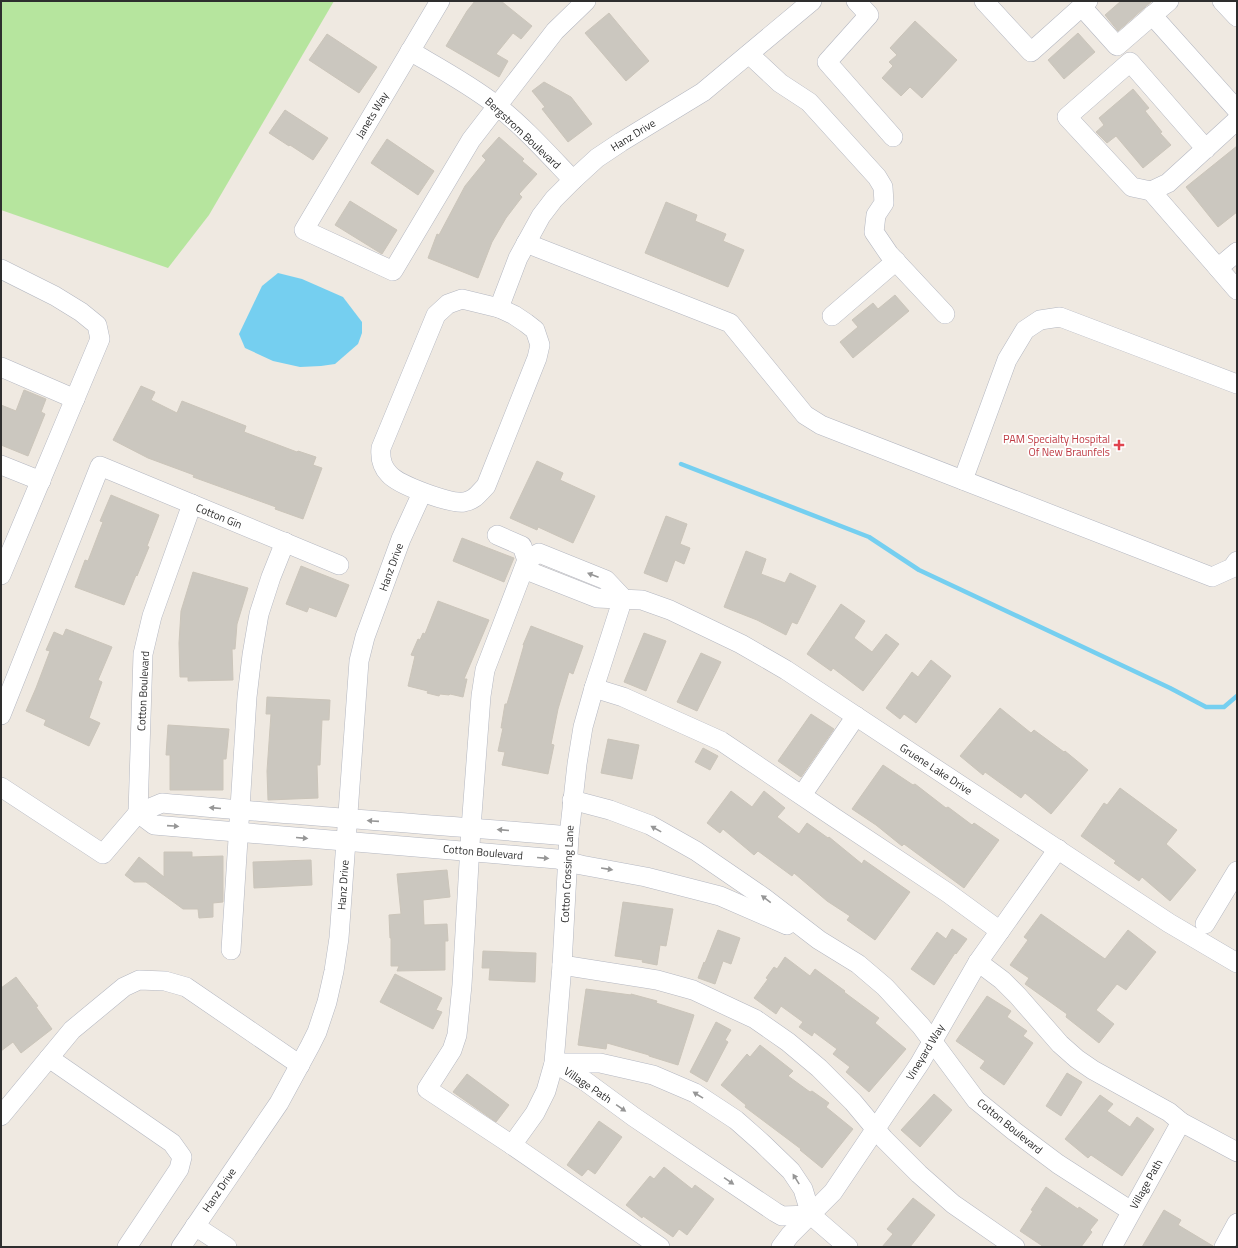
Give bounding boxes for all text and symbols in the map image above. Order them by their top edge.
street label: Janets Way [352,88,393,141]
street label: Bergstrom Boulevard [482,94,565,173]
street label: Hanz Drive [607,115,659,155]
place label: PAM Specialty Hospital Of New Braunfels [1003,431,1110,460]
marker: PAM Specialty Hospital Of New Braunfels [1113,439,1125,451]
street label: Cotton Gin [193,499,245,533]
street label: Hanz Drive [375,540,407,593]
one-way arrow [587,571,599,577]
street label: Cotton Boulevard [133,650,153,731]
street label: Gruene Lake Drive [896,739,976,799]
one-way arrow [209,805,222,812]
one-way arrow [367,818,379,825]
one-way arrow [167,823,179,830]
street label: Cotton Crossing Lane [556,824,578,923]
one-way arrow [650,826,662,832]
one-way arrow [497,827,509,834]
one-way arrow [296,834,308,841]
street label: Cotton Boulevard [442,841,524,863]
one-way arrow [537,854,549,861]
street label: Hanz Drive [333,859,353,911]
one-way arrow [600,866,613,872]
one-way arrow [760,895,771,903]
street label: Vineyard Way [902,1020,948,1083]
street label: Village Path [561,1063,615,1107]
one-way arrow [693,1091,703,1099]
street label: Cotton Boulevard [974,1095,1046,1158]
one-way arrow [616,1104,627,1112]
street label: Village Path [1126,1156,1166,1212]
street label: Hanz Drive [198,1164,240,1215]
one-way arrow [792,1174,800,1184]
one-way arrow [724,1177,734,1185]

